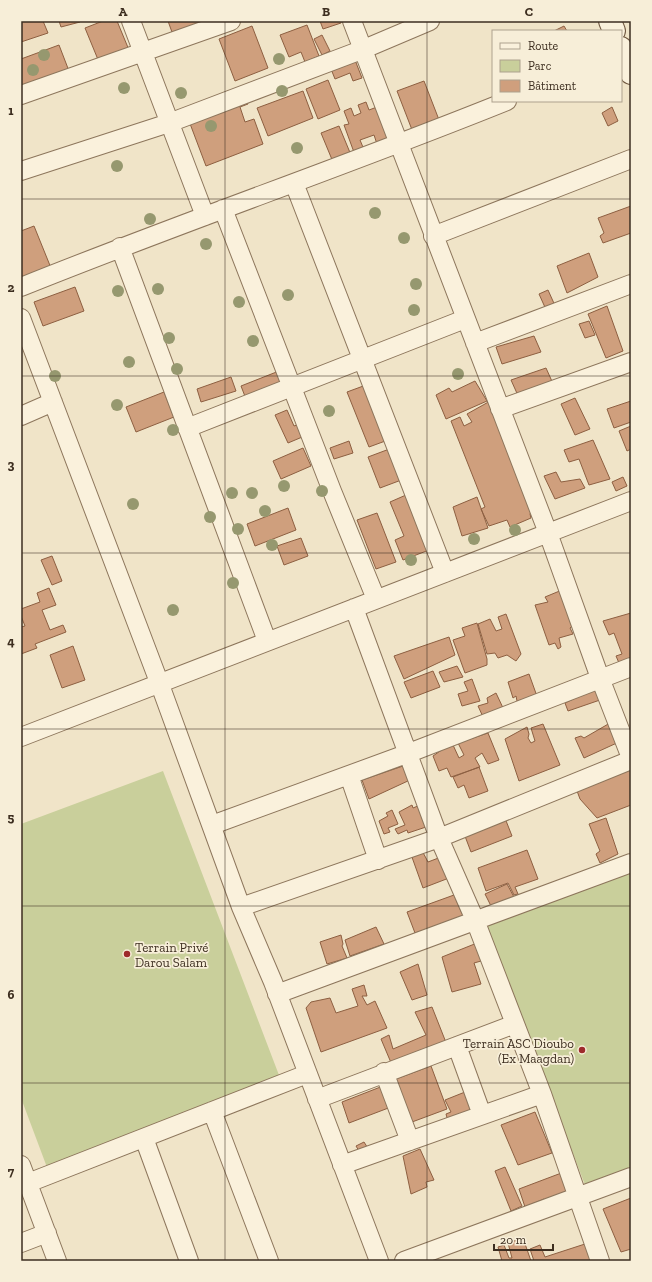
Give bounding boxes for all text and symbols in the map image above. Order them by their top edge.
text: A [119,4,128,19]
text: B [322,4,330,19]
text: C [525,4,533,19]
legend [492,30,622,102]
text: Route [528,39,559,53]
text: Parc [528,59,552,73]
text: Bâtiment [528,79,577,93]
text: 1 [8,103,14,118]
text: 2 [8,280,15,295]
text: 3 [8,457,15,472]
text: 4 [7,634,15,649]
text: 5 [8,810,15,825]
place label: Terrain Privé Darou Salam [135,940,208,970]
marker: Terrain Privé Darou Salam [122,949,132,959]
text: 6 [8,987,15,1002]
place label: Terrain ASC Dioubo (Ex Maagdan) [463,1036,574,1066]
marker: Terrain ASC Dioubo (Ex Maagdan) [577,1045,587,1055]
text: 7 [8,1164,15,1179]
scale bar [494,1226,553,1252]
text: 20 m [500,1233,527,1247]

